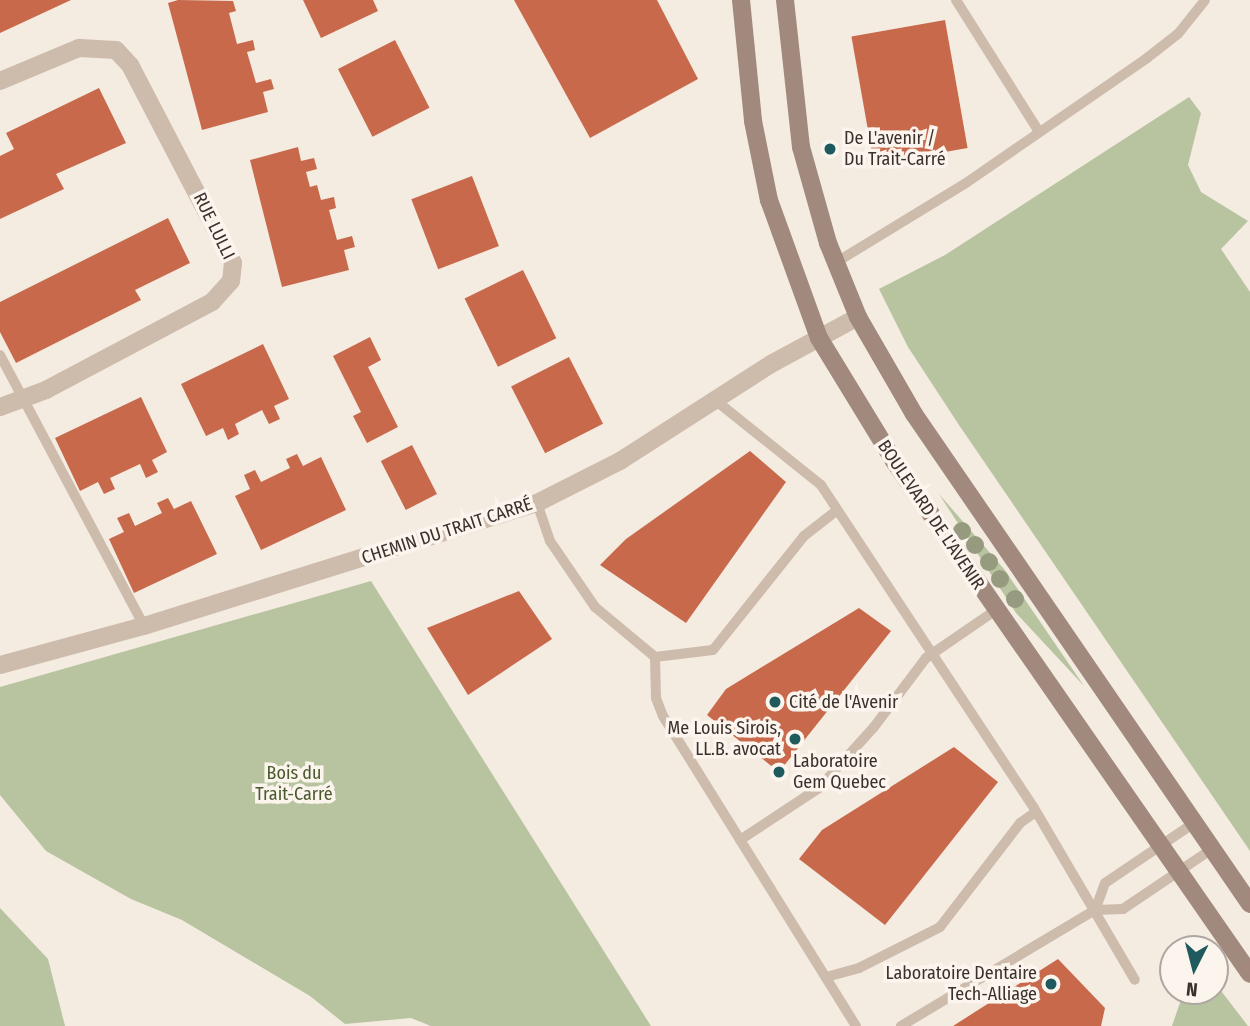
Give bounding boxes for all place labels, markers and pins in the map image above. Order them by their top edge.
place label: De L'avenir / Du Trait-Carré [844,128,946,170]
marker: De L'avenir / Du Trait-Carré [822,141,838,157]
place label: Cité de l'Avenir [789,691,898,713]
marker: Cité de l'Avenir [767,694,783,710]
place label: Me Louis Sirois, LL.B. avocat [667,718,781,760]
marker: Me Louis Sirois, LL.B. avocat [787,731,803,747]
place label: Laboratoire Gem Quebec [793,751,886,794]
marker: Laboratoire Gem Quebec [771,764,787,780]
place label: Laboratoire Dentaire Tech-Alliage [886,963,1037,1006]
marker: Laboratoire Dentaire Tech-Alliage [1043,976,1059,992]

